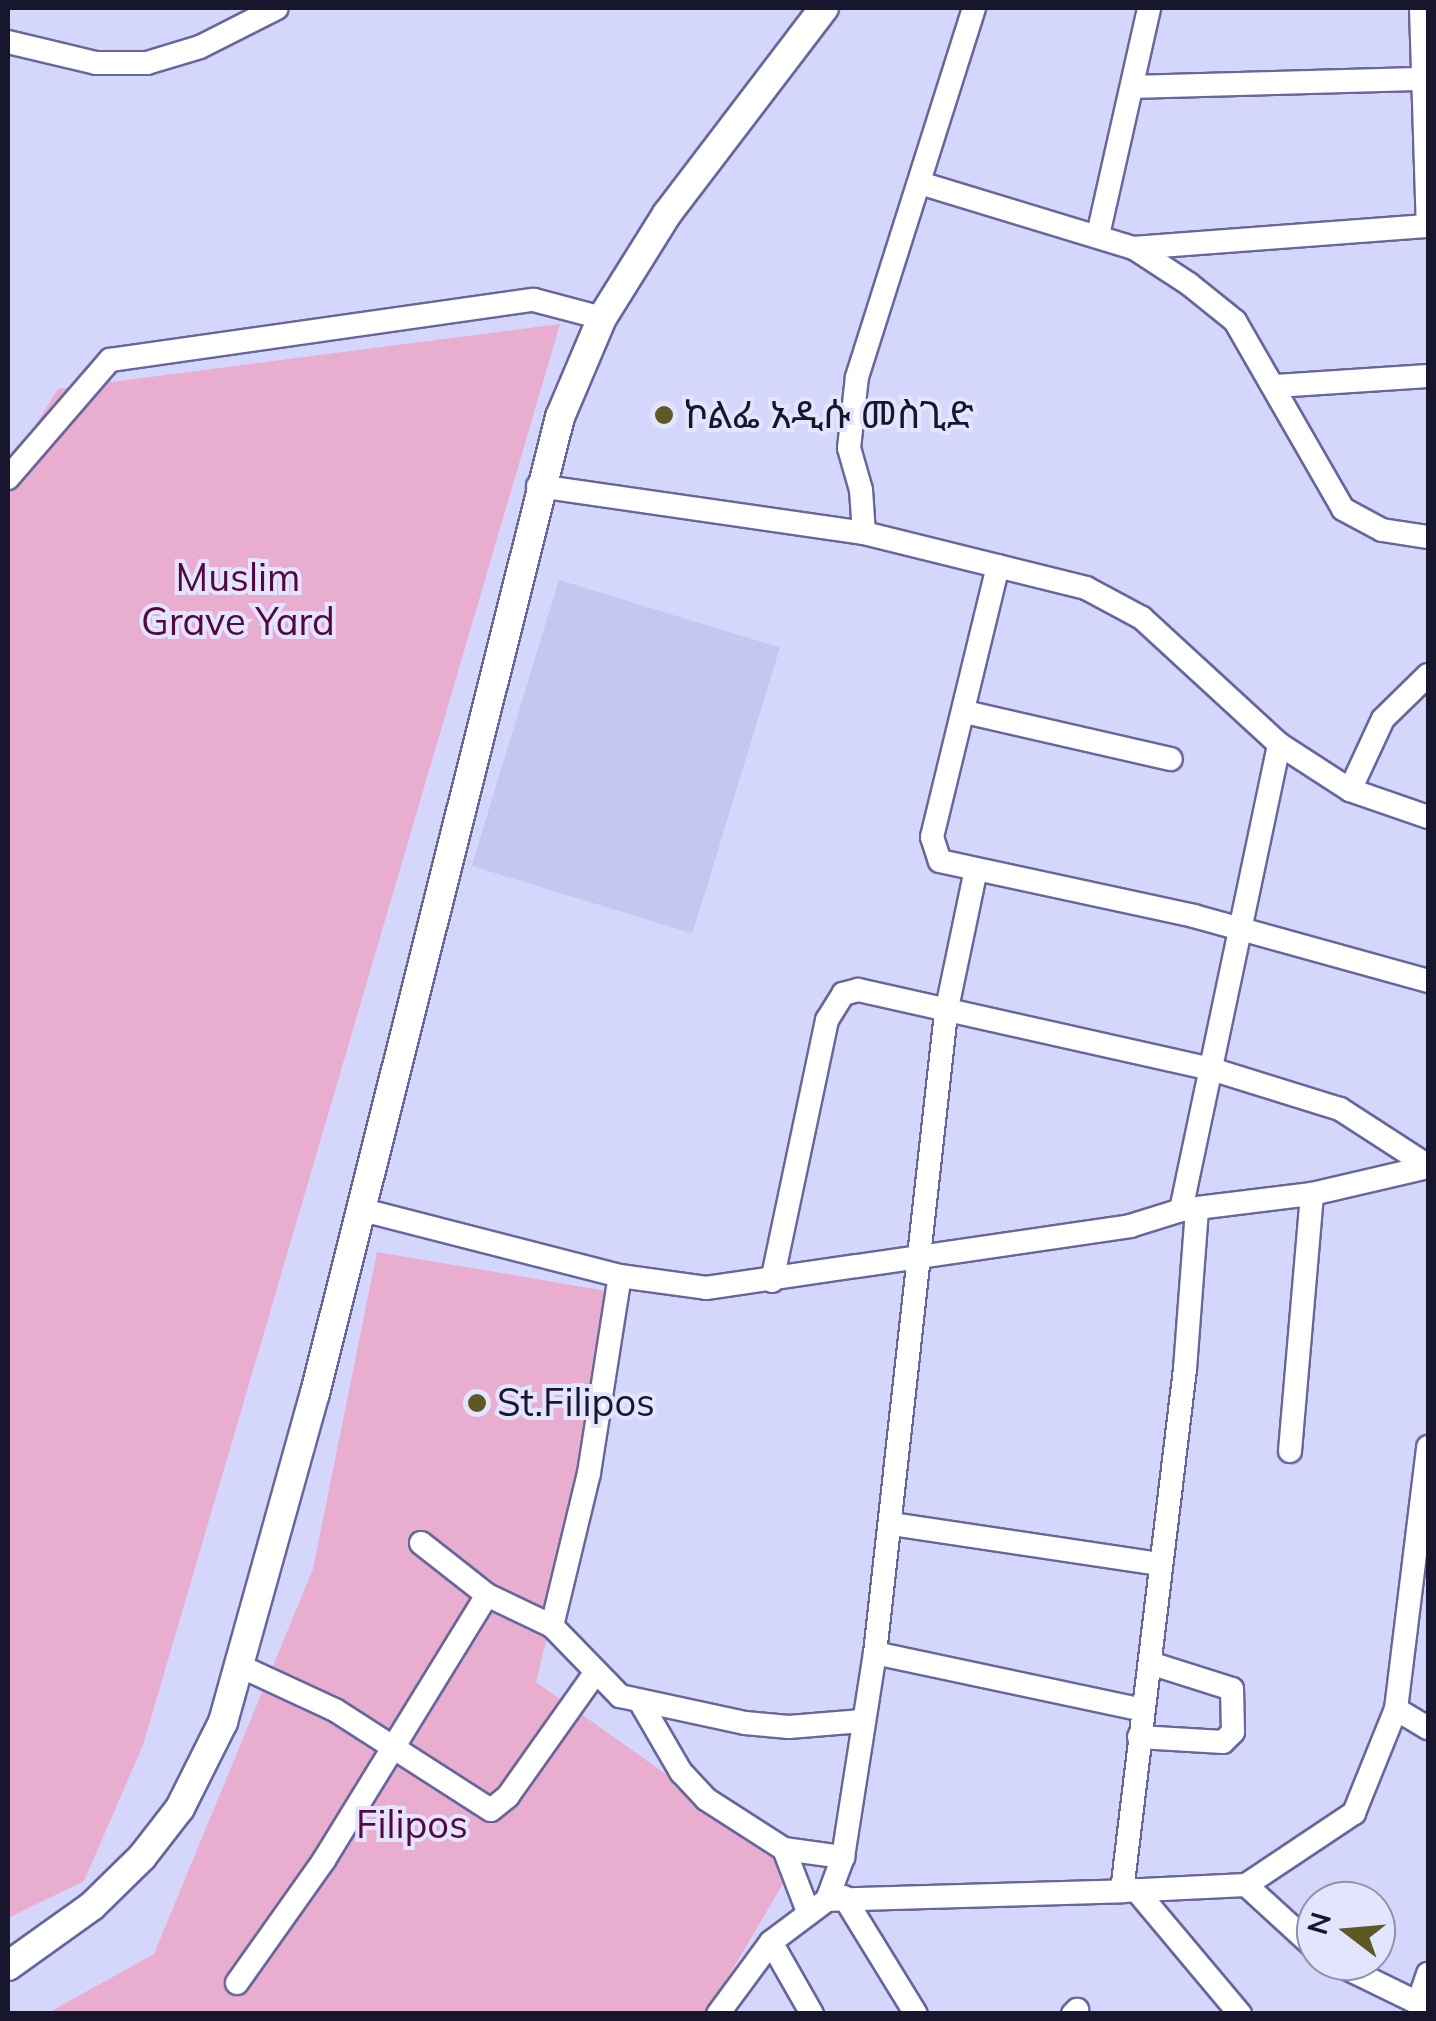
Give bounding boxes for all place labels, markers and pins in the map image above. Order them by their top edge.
place label: ኮልፌ አዲሱ መስጊድ [684,392,974,438]
marker: ኮልፌ አዲሱ መስጊድ [653,404,675,426]
place label: St.Filipos [497,1380,655,1426]
marker: St.Filipos [466,1392,488,1414]

